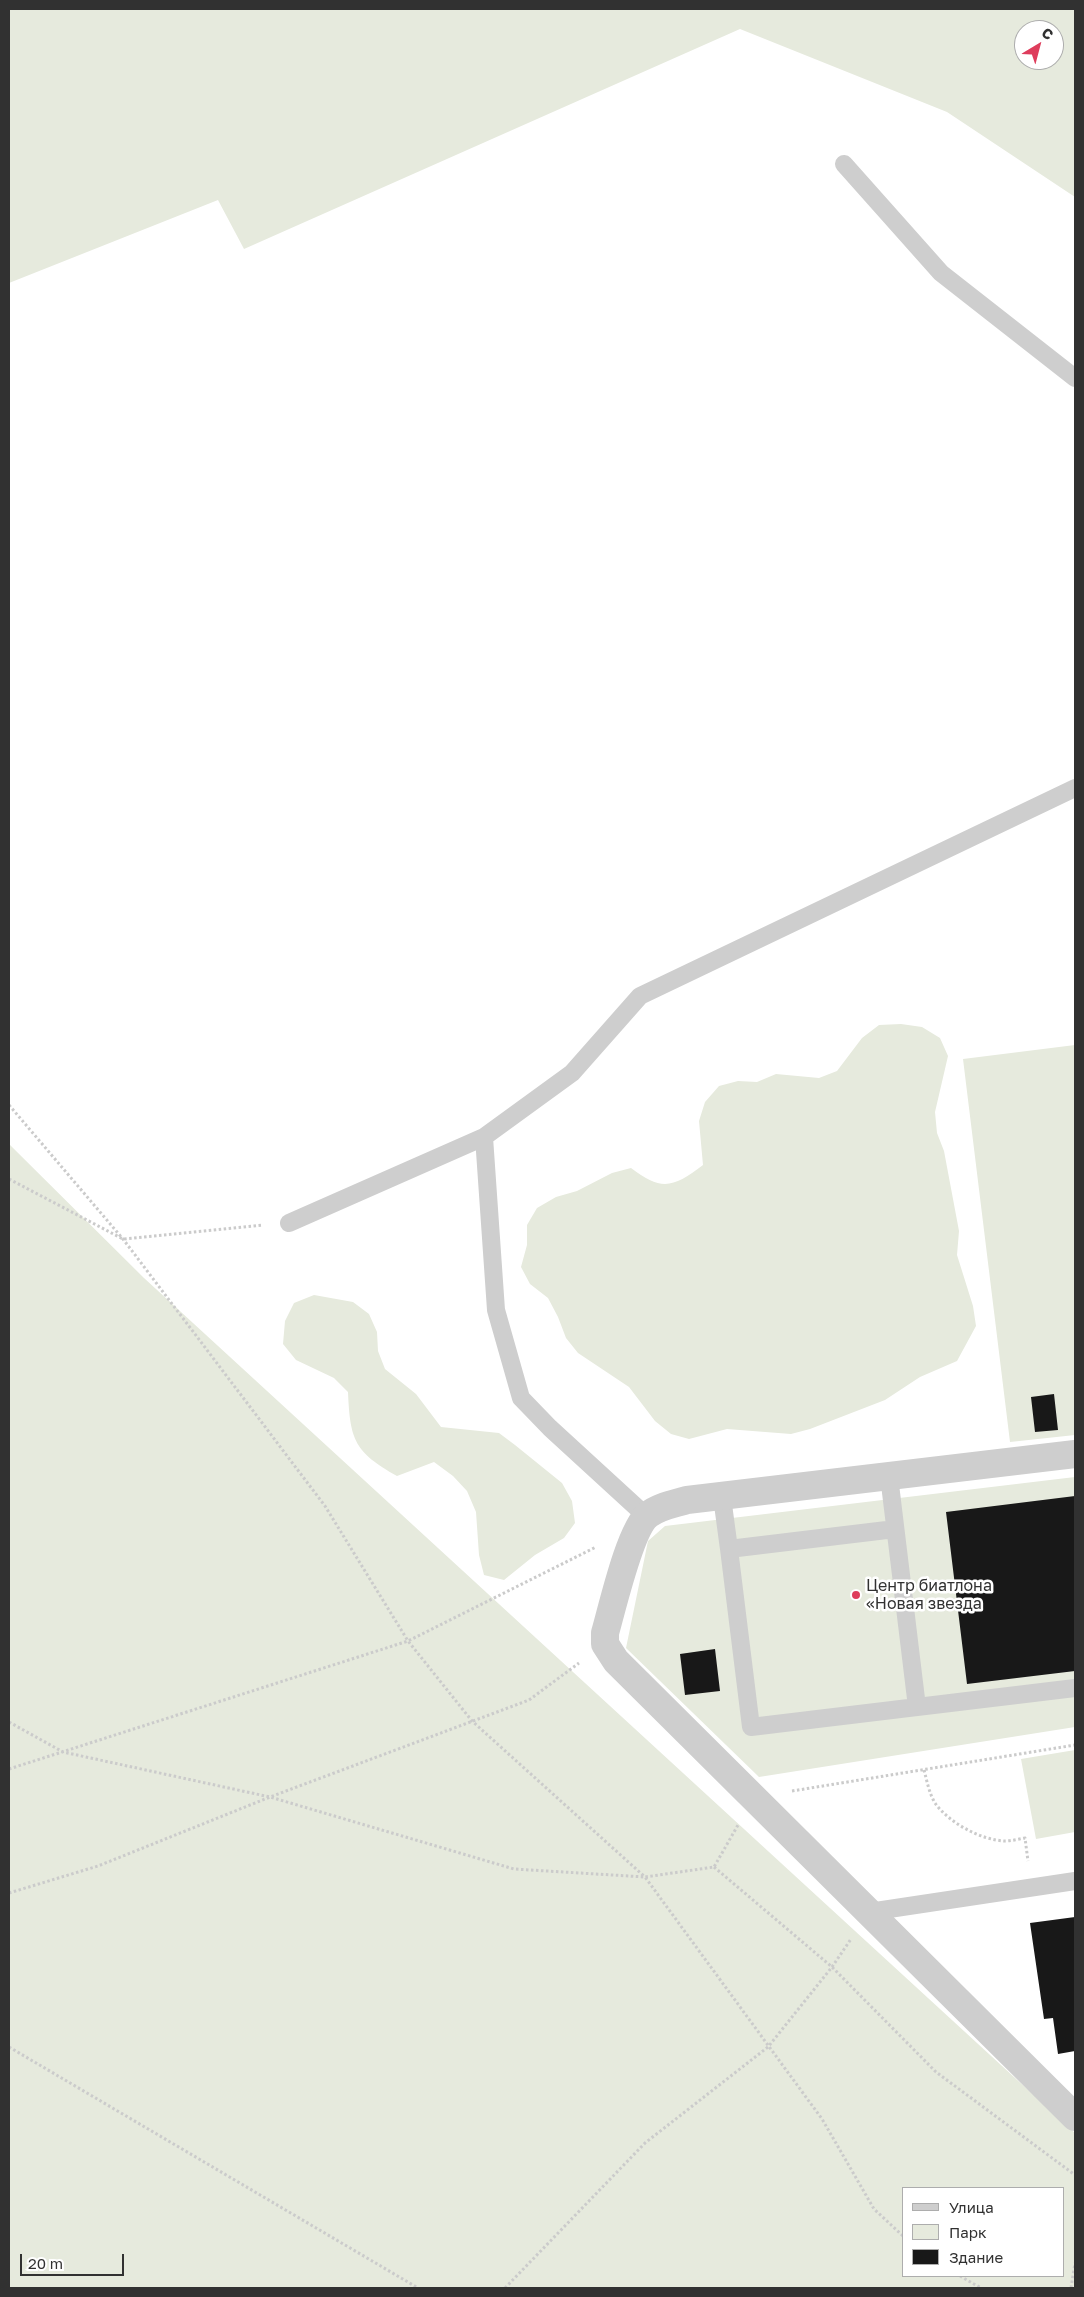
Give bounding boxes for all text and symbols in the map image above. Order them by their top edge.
north arrow [1014,20,1064,70]
text: С [1039,24,1057,43]
place label: Центр биатлона «Новая звезда [866,1576,992,1614]
marker: Центр биатлона «Новая звезда [850,1589,862,1601]
legend [902,2187,1064,2277]
text: Улица [949,2198,994,2216]
text: Парк [949,2223,987,2241]
scale bar [22,2244,126,2276]
text: Здание [949,2248,1003,2266]
text: 20 m [28,2254,63,2272]

